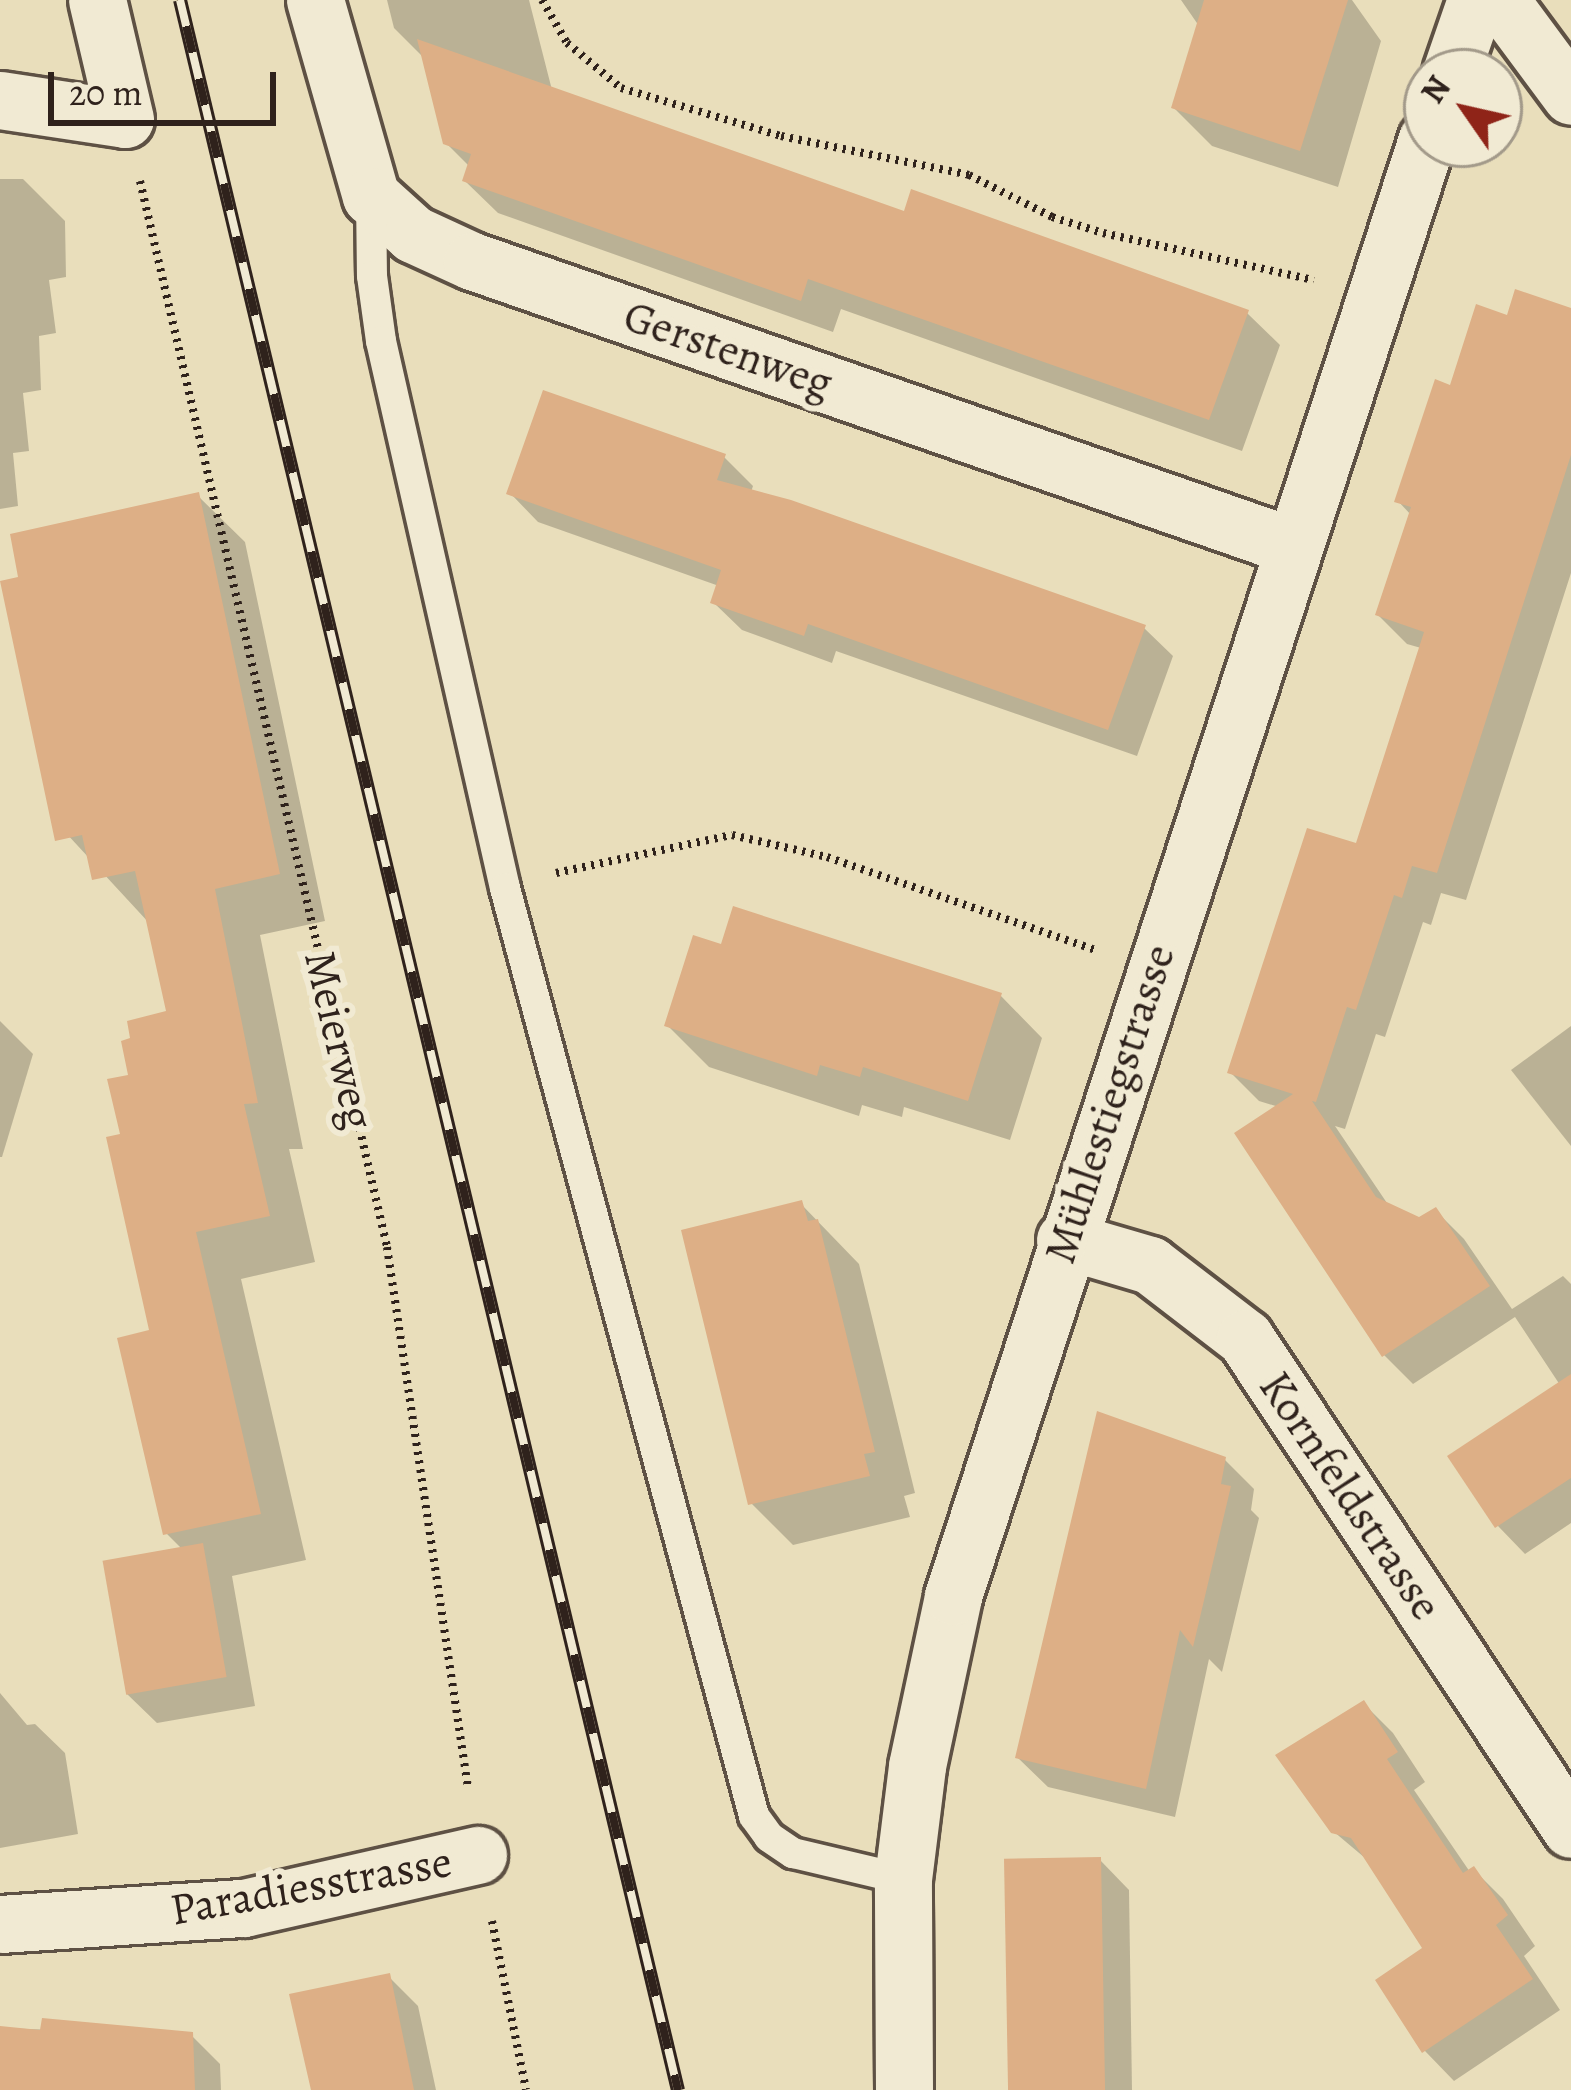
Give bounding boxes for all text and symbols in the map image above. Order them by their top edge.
scale bar [54,48,282,122]
north arrow [1403,48,1523,168]
text: N [1410,67,1461,112]
text: 20 m [69,68,142,117]
street label: Gerstenweg [617,289,839,411]
street label: Mühlestiegstrasse [1033,938,1187,1270]
street label: Meierweg [292,946,386,1134]
street label: Kornfeldstrasse [1247,1362,1453,1630]
street label: Paradiesstrasse [166,1835,456,1937]

